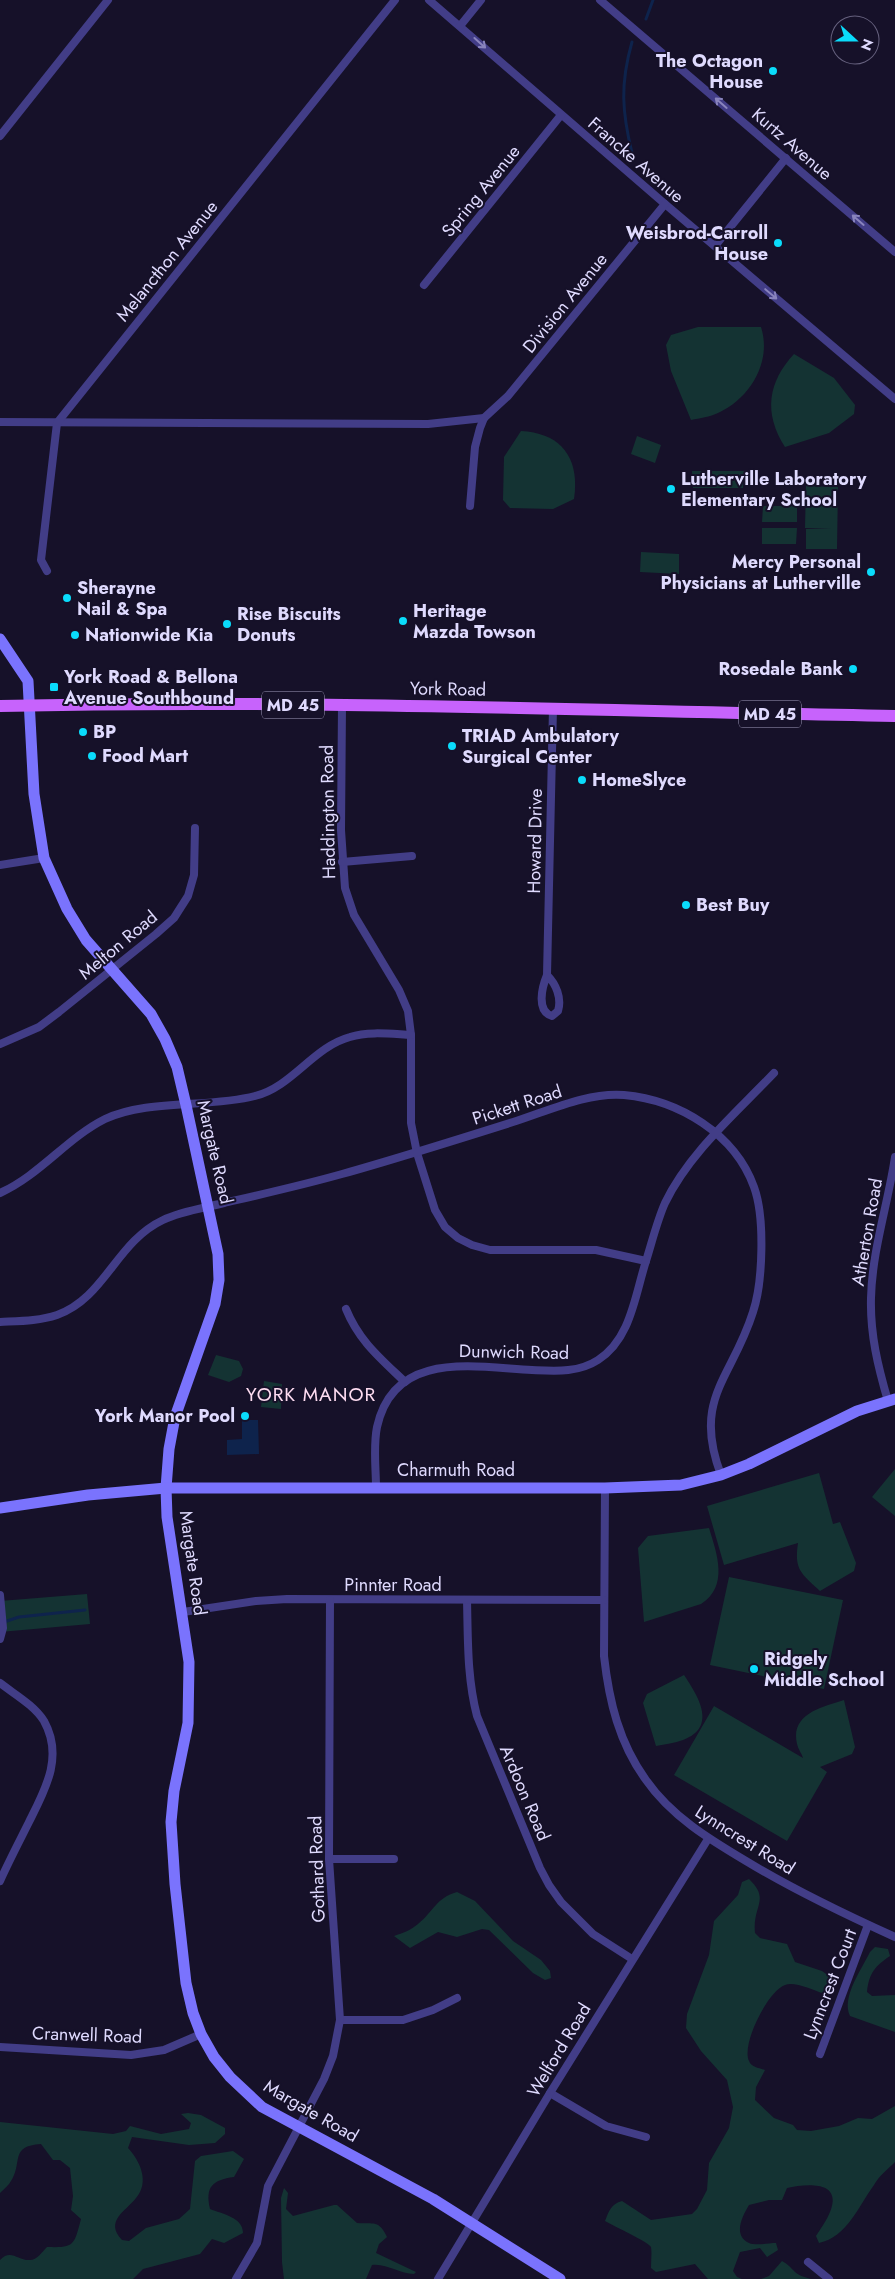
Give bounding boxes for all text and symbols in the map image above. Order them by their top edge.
north arrow [830,15,880,65]
text: N [856,36,878,53]
one-way arrow [473,37,486,49]
place label: The Octagon House [656,48,763,95]
marker: The Octagon House [767,65,779,77]
one-way arrow [715,97,728,109]
street label: Kurtz Avenue [746,102,838,186]
street label: Francke Avenue [582,111,690,209]
street label: Spring Avenue [436,139,526,243]
street label: Melancthon Avenue [110,195,224,327]
one-way arrow [852,215,865,226]
place label: Weisbrod-Carroll House [626,220,768,267]
marker: Weisbrod-Carroll House [772,237,784,249]
street label: Division Avenue [516,247,614,359]
one-way arrow [764,288,777,299]
place label: Lutherville Laboratory Elementary School [681,466,867,513]
marker: Lutherville Laboratory Elementary School [665,483,677,495]
place label: Mercy Personal Physicians at Lutherville [661,549,861,596]
marker: Mercy Personal Physicians at Lutherville [865,566,877,578]
place label: Sherayne Nail & Spa [77,575,167,622]
marker: Sherayne Nail & Spa [61,592,73,604]
place label: Heritage Mazda Towson [413,598,536,645]
place label: Rise Biscuits Donuts [237,601,341,648]
marker: Heritage Mazda Towson [397,615,409,627]
marker: Rise Biscuits Donuts [221,618,233,630]
place label: Nationwide Kia [85,622,213,648]
marker: Nationwide Kia [69,629,81,641]
place label: Rosedale Bank [718,656,844,682]
marker: Rosedale Bank [847,663,859,675]
place label: York Road & Bellona Avenue Southbound [63,664,238,711]
street label: York Road [410,675,486,703]
marker: York Road & Bellona Avenue Southbound [48,681,60,693]
road number: MD 45 [262,692,324,718]
road number: MD 45 [739,701,801,728]
place label: BP [93,719,116,745]
place label: TRIAD Ambulatory Surgical Center [462,723,620,770]
marker: BP [77,726,89,738]
marker: TRIAD Ambulatory Surgical Center [446,740,458,752]
place label: Food Mart [102,743,188,769]
street label: Haddington Road [314,745,342,879]
marker: Food Mart [86,750,98,762]
place label: HomeSlyce [592,767,686,793]
marker: HomeSlyce [576,774,588,786]
street label: Howard Drive [521,788,549,894]
place label: Best Buy [696,892,770,918]
marker: Best Buy [680,899,692,911]
street label: Melton Road [73,904,163,986]
street label: Pickett Road [469,1078,565,1132]
street label: Margate Road [190,1097,240,1207]
street label: Atherton Road [845,1176,889,1288]
street label: Dunwich Road [459,1338,569,1366]
district label: YORK MANOR [246,1381,376,1408]
place label: York Manor Pool [94,1403,235,1429]
marker: York Manor Pool [239,1410,251,1422]
street label: Charmuth Road [397,1457,515,1483]
street label: Margate Road [173,1509,213,1617]
street label: Pinnter Road [344,1572,442,1598]
place label: Ridgely Middle School [764,1646,884,1693]
marker: Ridgely Middle School [748,1663,760,1675]
street label: Ardoon Road [493,1741,557,1845]
street label: Lynncrest Road [690,1799,800,1881]
street label: Gothard Road [302,1815,332,1923]
street label: Lynncrest Court [797,1924,863,2043]
street label: Welford Road [521,1998,597,2102]
street label: Cranwell Road [31,2020,143,2050]
street label: Margate Road [259,2073,363,2149]

